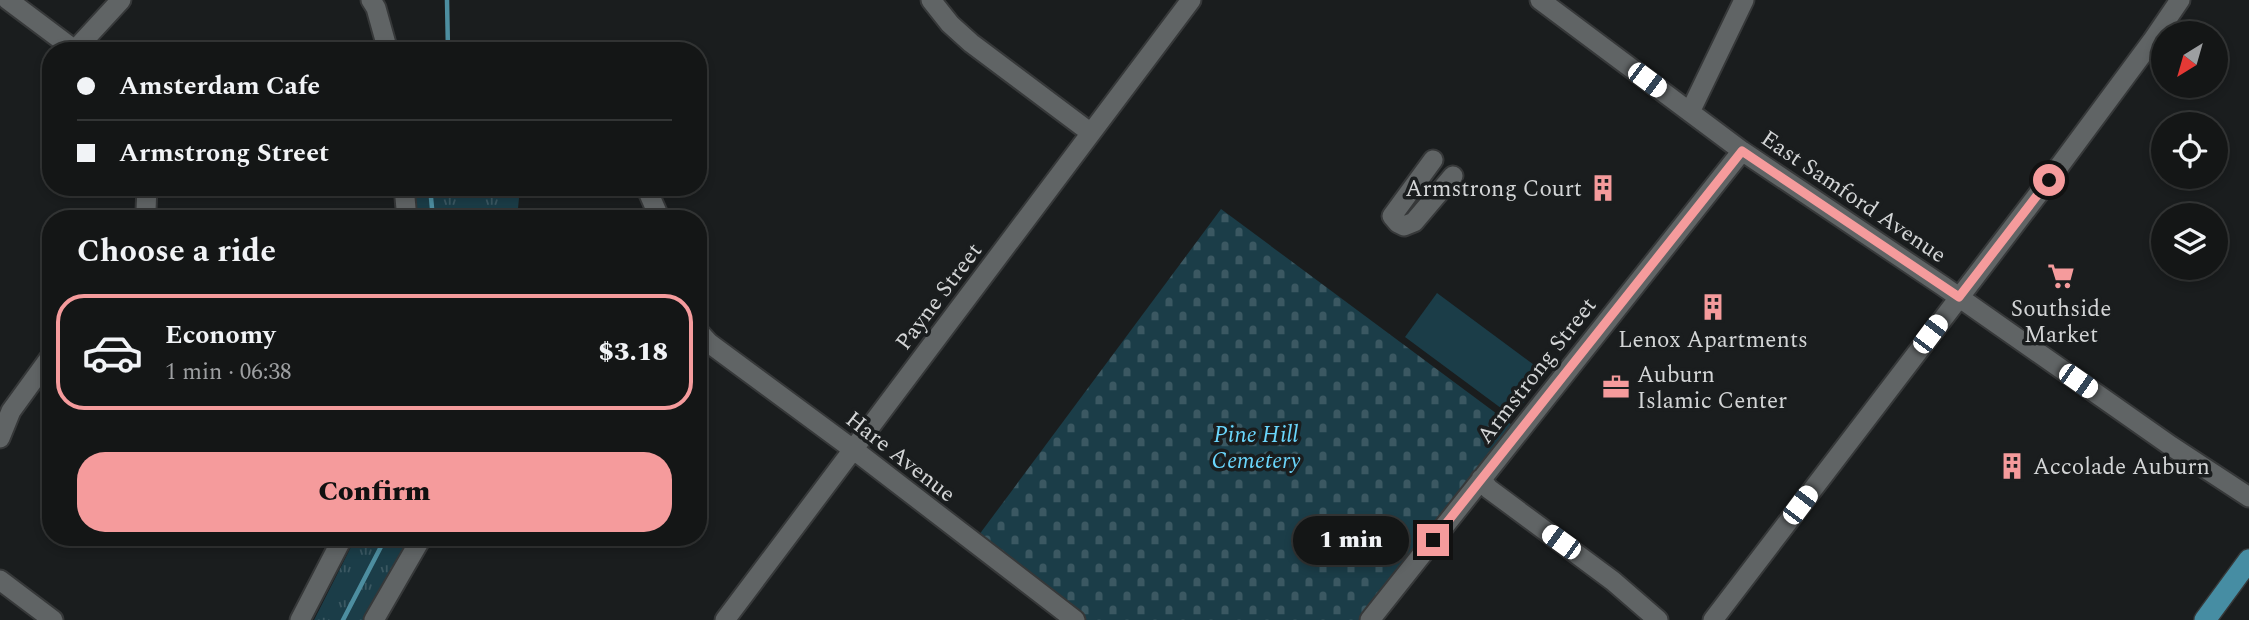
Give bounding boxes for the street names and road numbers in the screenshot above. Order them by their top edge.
street label: East Samford Avenue [1753,122,1953,273]
street label: Payne Street [887,236,991,358]
street label: Armstrong Street [1469,290,1606,452]
street label: Hare Avenue [837,403,963,512]

